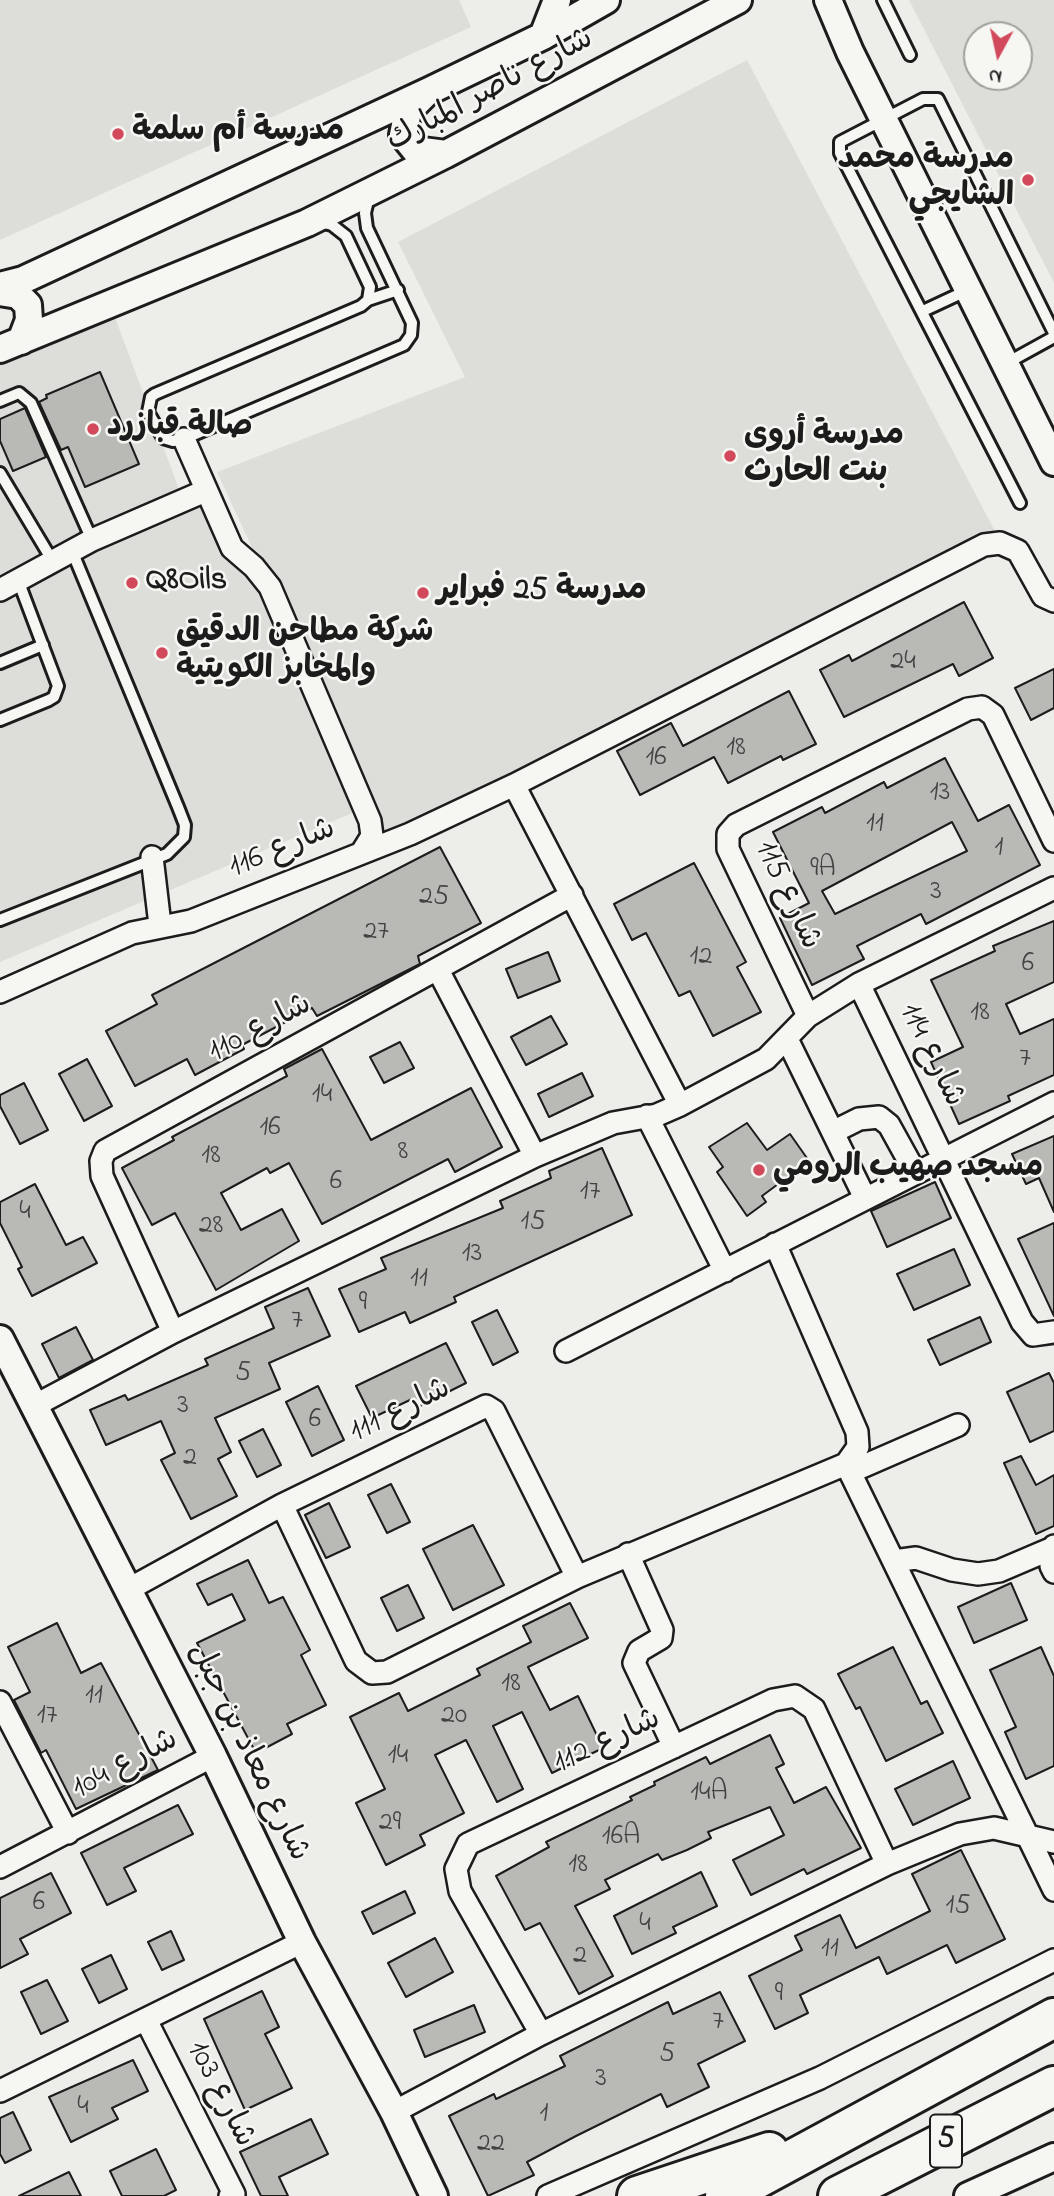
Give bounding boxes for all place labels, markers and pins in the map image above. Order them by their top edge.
place label: مدرسة أم سلمة [132,115,344,153]
marker: مدرسة أم سلمة [110,126,126,142]
place label: مدرسة محمد الشايجي [838,143,1014,218]
marker: مدرسة محمد الشايجي [1020,172,1036,188]
place label: صالة قبازرد [107,410,253,448]
place label: مدرسة أروى بنت الحارث [744,419,904,494]
marker: صالة قبازرد [85,421,101,437]
marker: مدرسة أروى بنت الحارث [722,448,738,464]
place label: Q8Oils [146,564,227,602]
place label: مدرسة 25 فبراير [437,574,647,612]
marker: Q8Oils [124,575,140,591]
marker: مدرسة 25 فبراير [415,585,431,601]
place label: شركة مطاحن الدقيق والمخابز الكويتية [176,616,433,691]
marker: شركة مطاحن الدقيق والمخابز الكويتية [154,645,170,661]
place label: مسجد صهيب الرومي [773,1151,1043,1189]
marker: مسجد صهيب الرومي [751,1162,767,1178]

